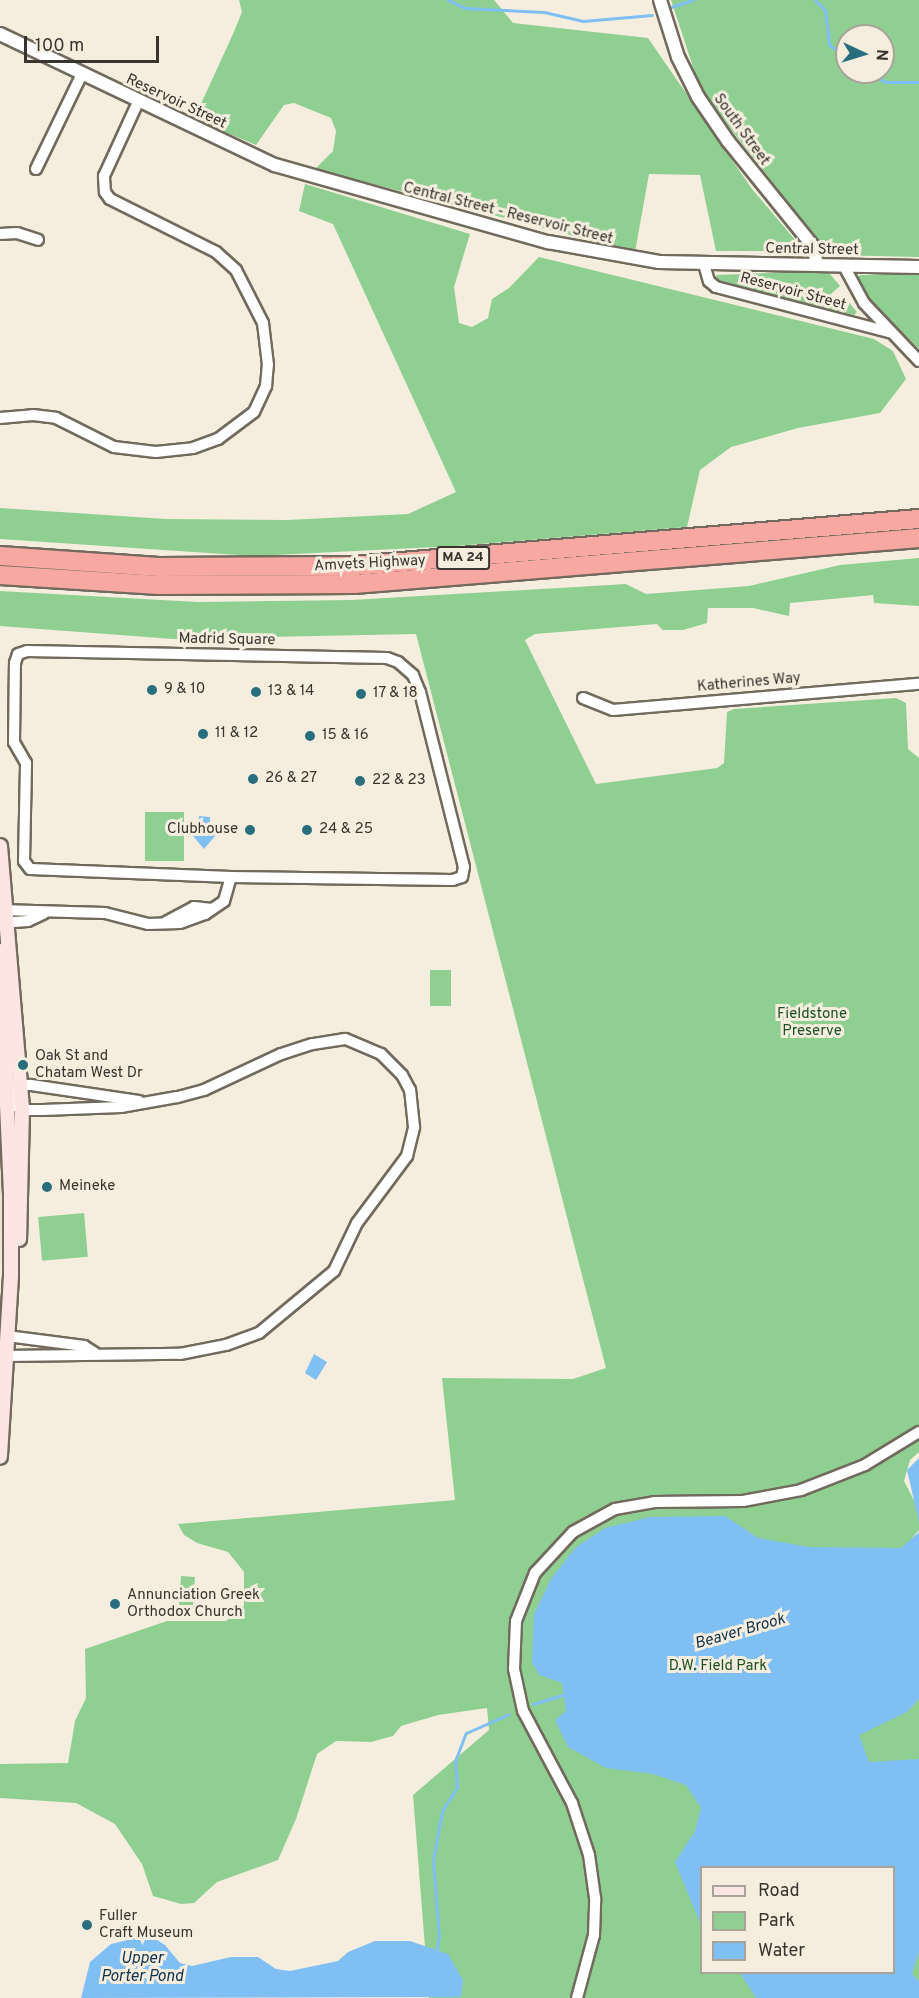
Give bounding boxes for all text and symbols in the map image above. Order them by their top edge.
scale bar [27,24,162,62]
north arrow [835,24,895,84]
text: 100 m [35,35,84,58]
text: N [871,49,891,62]
street label: Reservoir Street [123,71,229,133]
street label: South Street [709,91,773,169]
street label: Central Street - Reservoir Street [401,179,615,249]
street label: Central Street [765,240,859,260]
street label: Reservoir Street [738,269,848,315]
road number: MA 24 [434,547,492,569]
street label: Amvets Highway [314,552,426,576]
street label: Madrid Square [178,630,276,650]
street label: Katherines Way [696,669,802,697]
place label: 9 & 10 [164,681,205,699]
marker: 9 & 10 [145,683,159,697]
place label: 13 & 14 [268,683,314,701]
marker: 13 & 14 [249,685,263,699]
place label: 17 & 18 [373,685,418,703]
marker: 17 & 18 [354,687,368,701]
place label: 11 & 12 [215,725,258,743]
marker: 11 & 12 [196,727,210,741]
place label: 15 & 16 [322,727,369,745]
marker: 15 & 16 [303,729,317,743]
place label: 26 & 27 [265,770,317,788]
marker: 26 & 27 [246,772,260,786]
place label: 22 & 23 [372,772,426,790]
marker: 22 & 23 [353,774,367,788]
place label: Clubhouse [167,821,238,839]
place label: 24 & 25 [319,821,373,839]
marker: Clubhouse [243,823,257,837]
marker: 24 & 25 [300,823,314,837]
park label: Fieldstone Preserve [777,1005,847,1040]
place label: Oak St and Chatam West Dr [35,1047,143,1082]
marker: Oak St and Chatam West Dr [16,1058,30,1072]
place label: Meineke [59,1178,115,1196]
marker: Meineke [40,1180,54,1194]
place label: Annunciation Greek Orthodox Church [127,1586,260,1621]
marker: Annunciation Greek Orthodox Church [108,1597,122,1611]
water label: Beaver Brook [693,1610,787,1654]
park label: D.W. Field Park [669,1658,767,1676]
legend [700,1866,895,1974]
text: Road [758,1880,800,1903]
place label: Fuller Craft Museum [99,1907,193,1942]
text: Park [758,1910,795,1933]
marker: Fuller Craft Museum [80,1918,94,1932]
text: Water [758,1940,805,1963]
water label: Upper Porter Pond [101,1949,183,1987]

